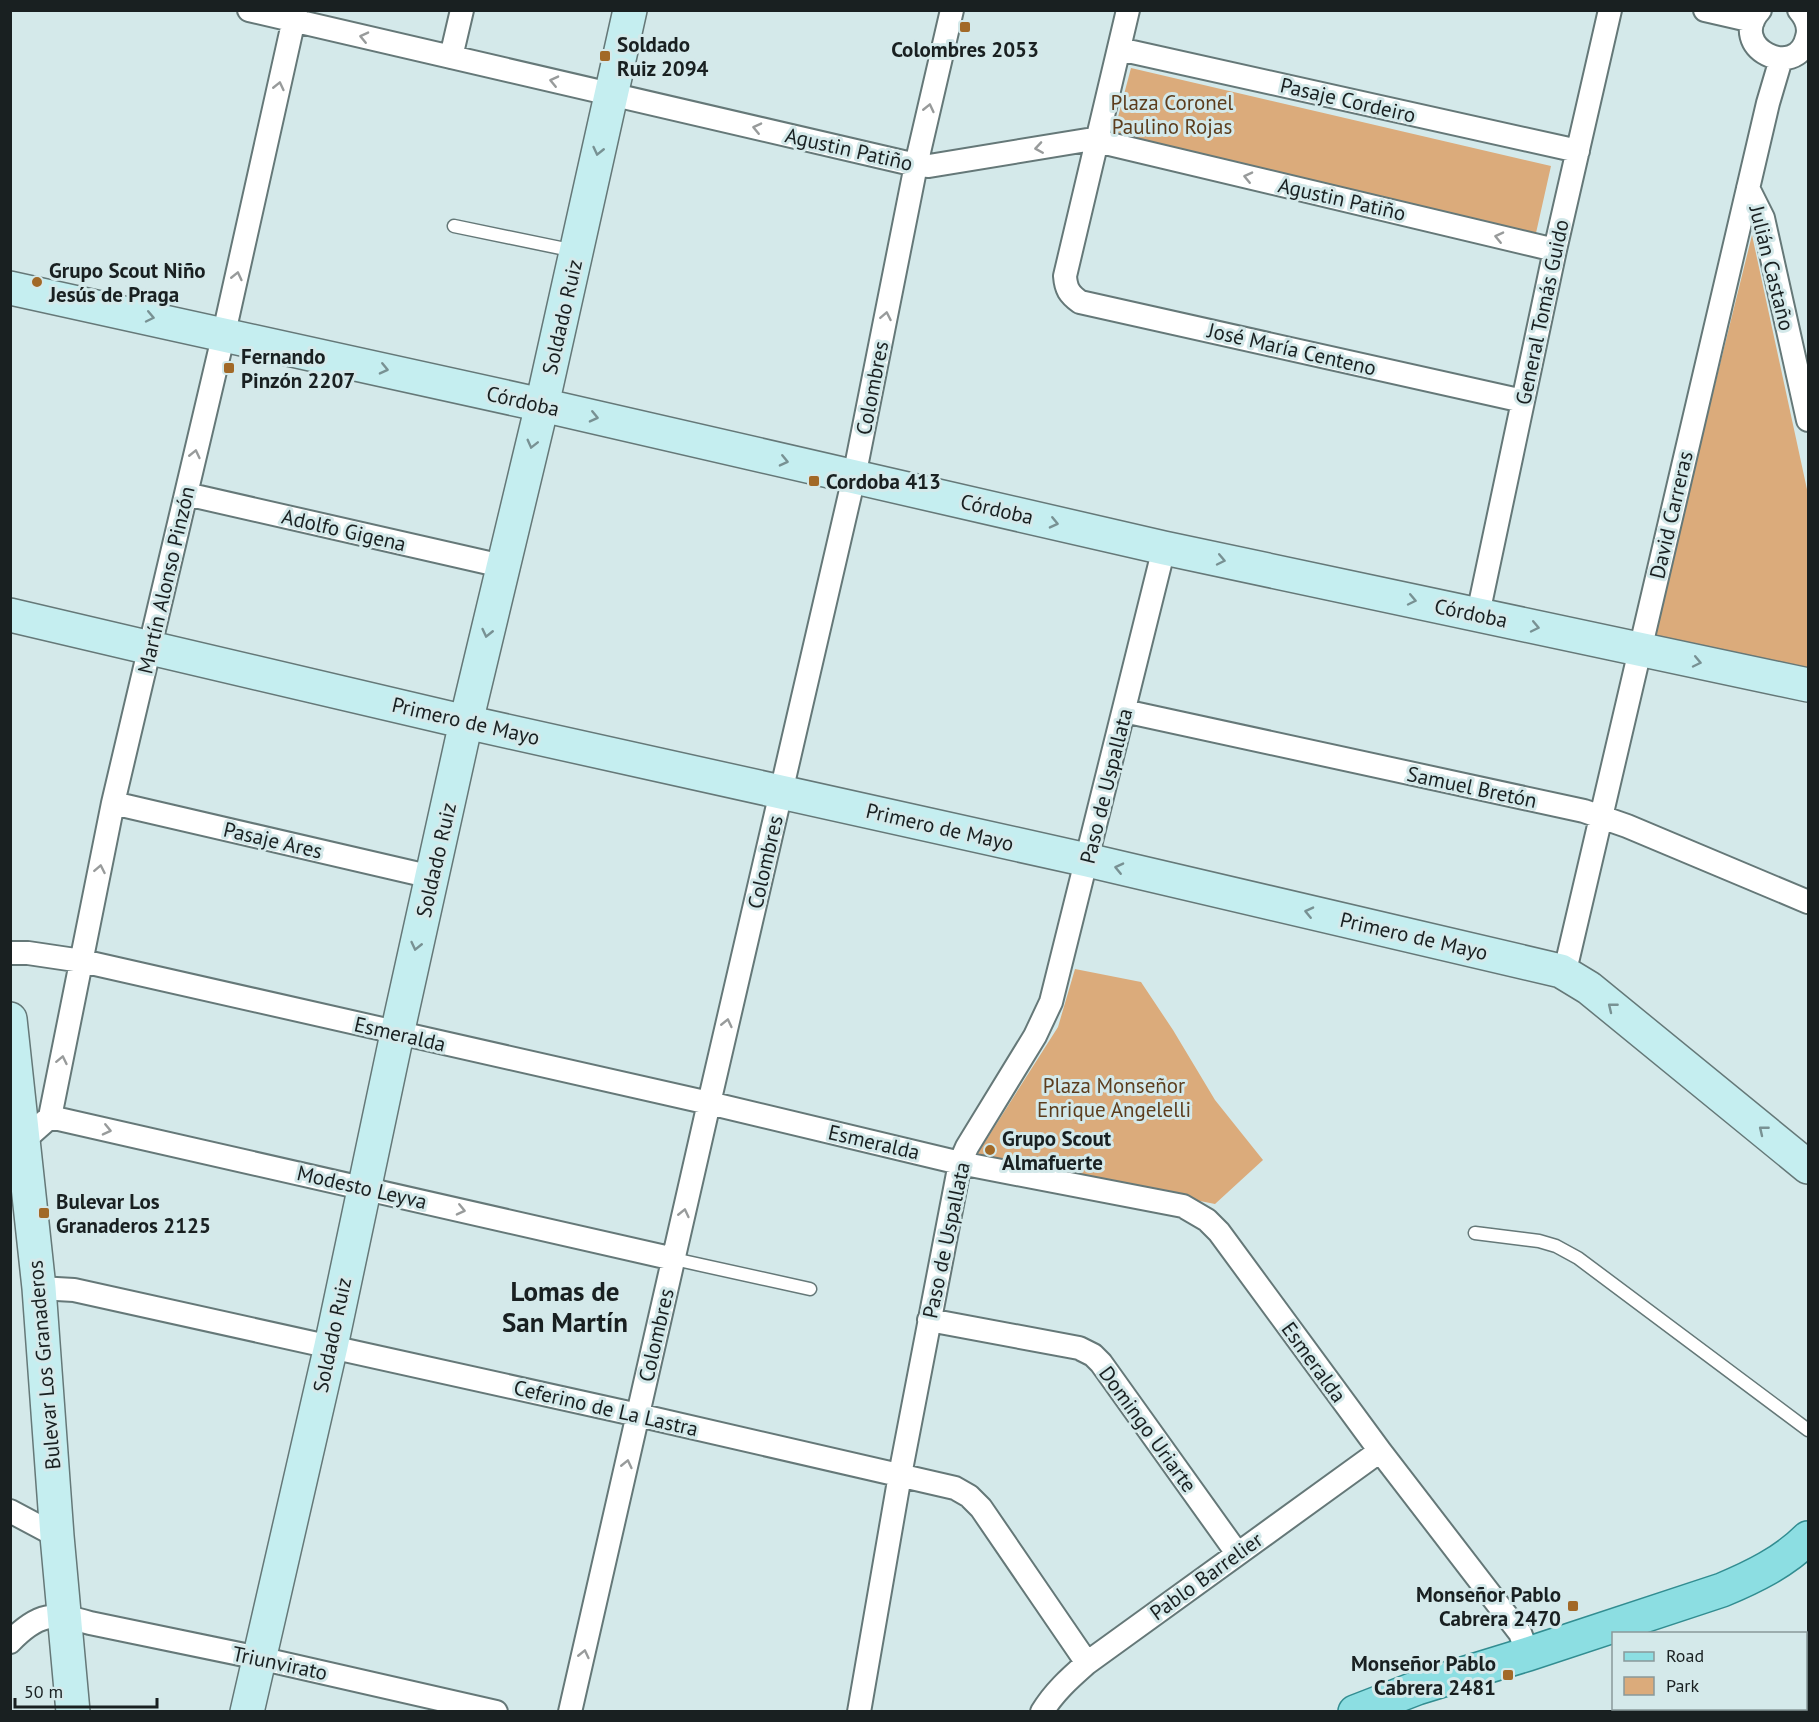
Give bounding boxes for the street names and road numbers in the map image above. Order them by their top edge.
street label: Pasaje Cordeiro [1278,71,1418,129]
street label: Agustin Patiño [783,121,915,177]
street label: Agustin Patiño [1276,171,1408,227]
street label: Julián Castaño [1743,202,1801,333]
street label: General Tomás Guido [1509,217,1575,407]
street label: Soldado Ruiz [536,257,588,377]
street label: José María Centeno [1204,316,1379,382]
street label: Colombres [850,339,894,437]
street label: Córdoba [484,380,562,422]
street label: David Carreras [1643,449,1699,581]
street label: Martín Alonso Pinzón [131,484,201,676]
street label: Córdoba [958,488,1036,530]
street label: Adolfo Gigena [279,503,409,557]
street label: Córdoba [1432,592,1510,634]
street label: Primero de Mayo [389,691,543,751]
street label: Paso de Uspallata [1074,705,1138,867]
street label: Samuel Bretón [1405,760,1539,814]
street label: Primero de Mayo [863,797,1017,857]
street label: Soldado Ruiz [410,800,462,920]
street label: Colombres [741,813,789,911]
street label: Pasaje Ares [221,816,325,864]
street label: Primero de Mayo [1337,906,1491,966]
street label: Esmeralda [352,1010,448,1058]
street label: Esmeralda [826,1118,922,1166]
street label: Modesto Leyva [294,1159,430,1215]
street label: Paso de Uspallata [916,1159,976,1321]
street label: Bulevar Los Granaderos [21,1259,67,1471]
street label: Soldado Ruiz [307,1275,357,1395]
street label: Colombres [632,1286,680,1384]
street label: Esmeralda [1276,1316,1352,1408]
street label: Domingo Uriarte [1093,1361,1203,1497]
street label: Ceferino de La Lastra [511,1374,701,1442]
street label: Pablo Barrelier [1144,1526,1268,1626]
street label: Triunvirato [230,1640,330,1686]

